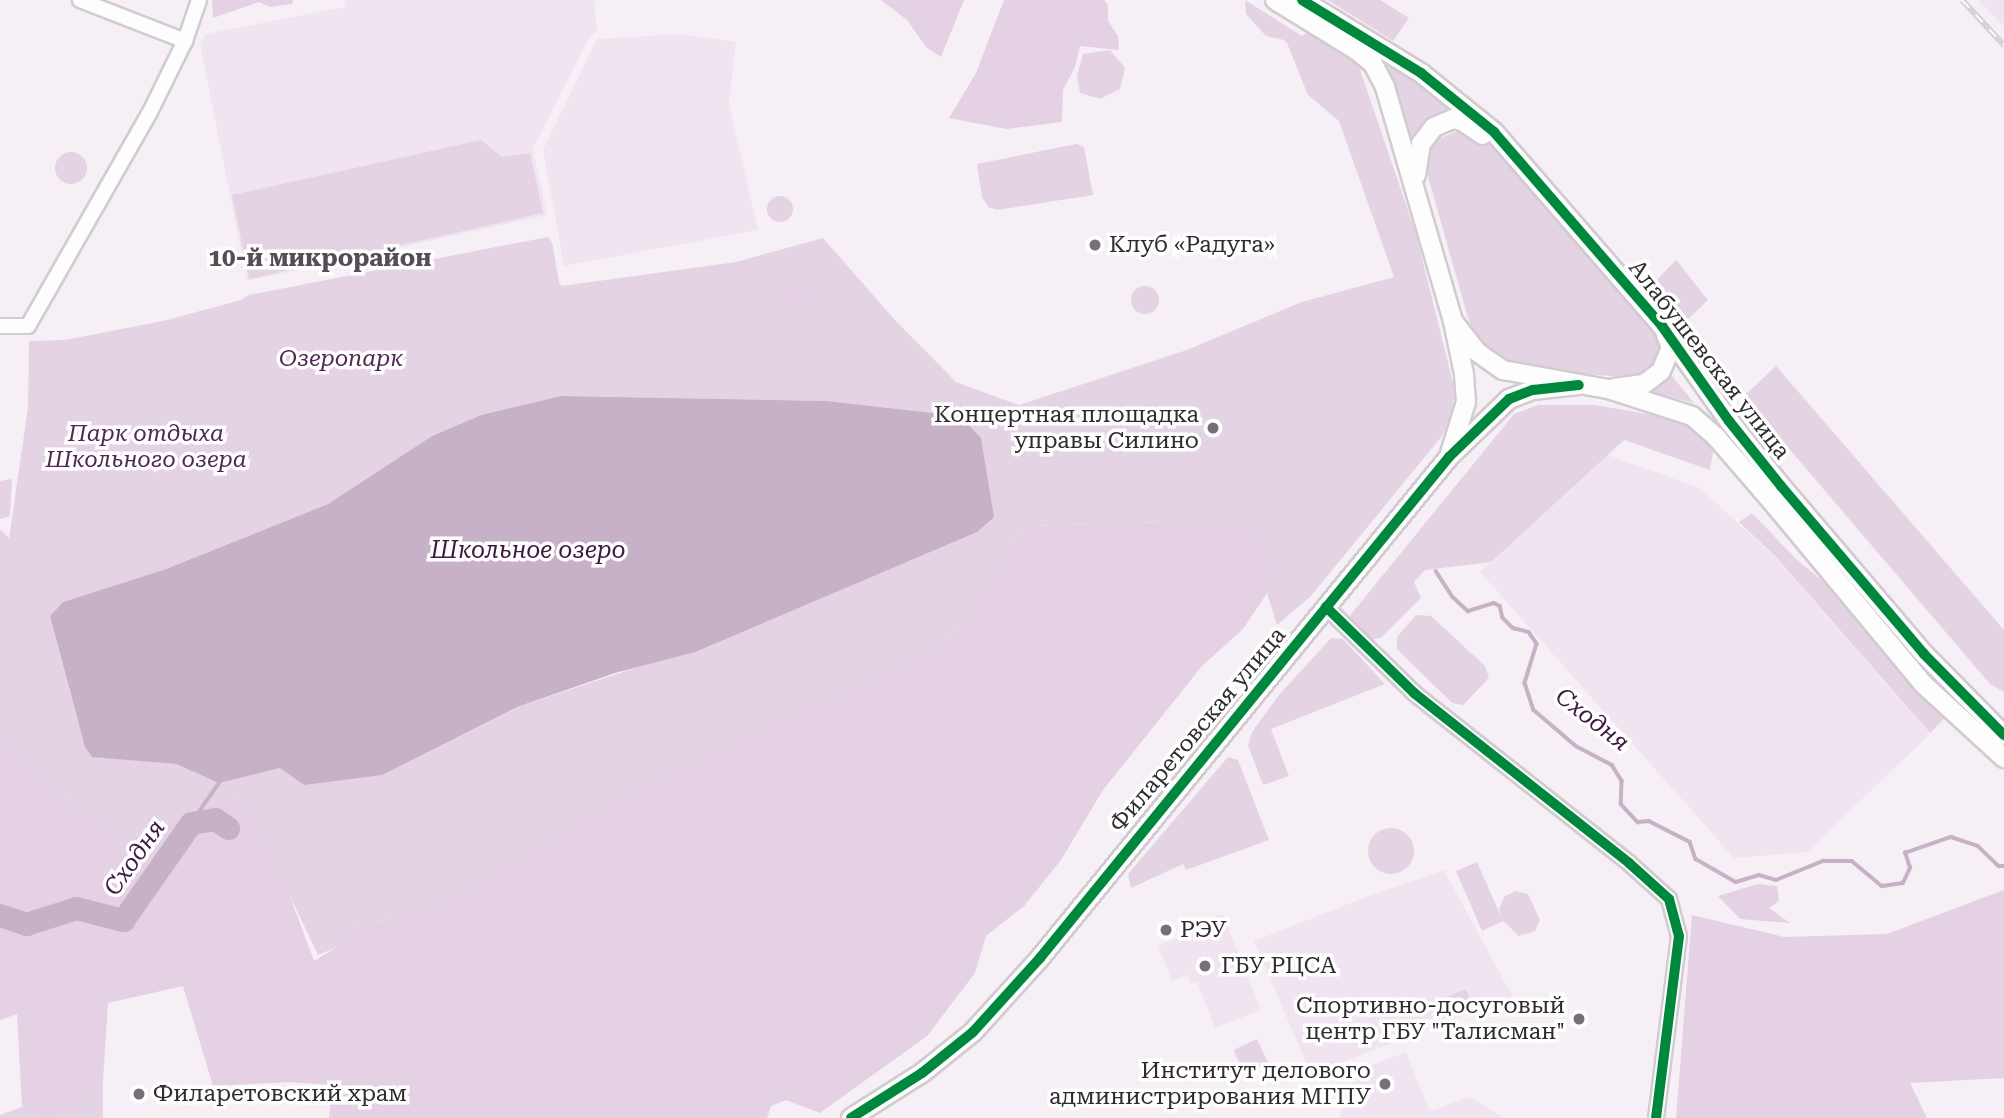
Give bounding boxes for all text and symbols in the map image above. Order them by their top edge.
place label: Клуб «Радуга» [1109,231,1275,259]
marker: Клуб «Радуга» [1087,237,1103,253]
district label: 10-й микрорайон [209,245,431,273]
street label: Алабушевская улица [1623,255,1795,465]
park label: Озеропарк [279,345,403,373]
place label: Концертная площадка управы Силино [934,401,1199,455]
park label: Парк отдыха Школьного озера [46,420,246,474]
marker: Концертная площадка управы Силино [1205,420,1221,436]
water label: Школьное озеро [430,537,626,565]
street label: Филаретовская улица [1104,622,1292,838]
water label: Сходня [1549,682,1635,758]
water label: Сходня [99,815,171,901]
place label: РЭУ [1180,916,1227,944]
marker: РЭУ [1158,922,1174,938]
place label: ГБУ РЦСА [1221,952,1336,980]
marker: ГБУ РЦСА [1195,956,1215,976]
place label: Спортивно-досуговый центр ГБУ "Талисман" [1296,992,1565,1046]
marker: Спортивно-досуговый центр ГБУ "Талисман" [1571,1011,1587,1027]
place label: Институт делового администрирования МГПУ [1049,1057,1371,1111]
marker: Институт делового администрирования МГПУ [1377,1076,1393,1092]
place label: Филаретовский храм [153,1080,407,1108]
marker: Филаретовский храм [131,1086,147,1102]

